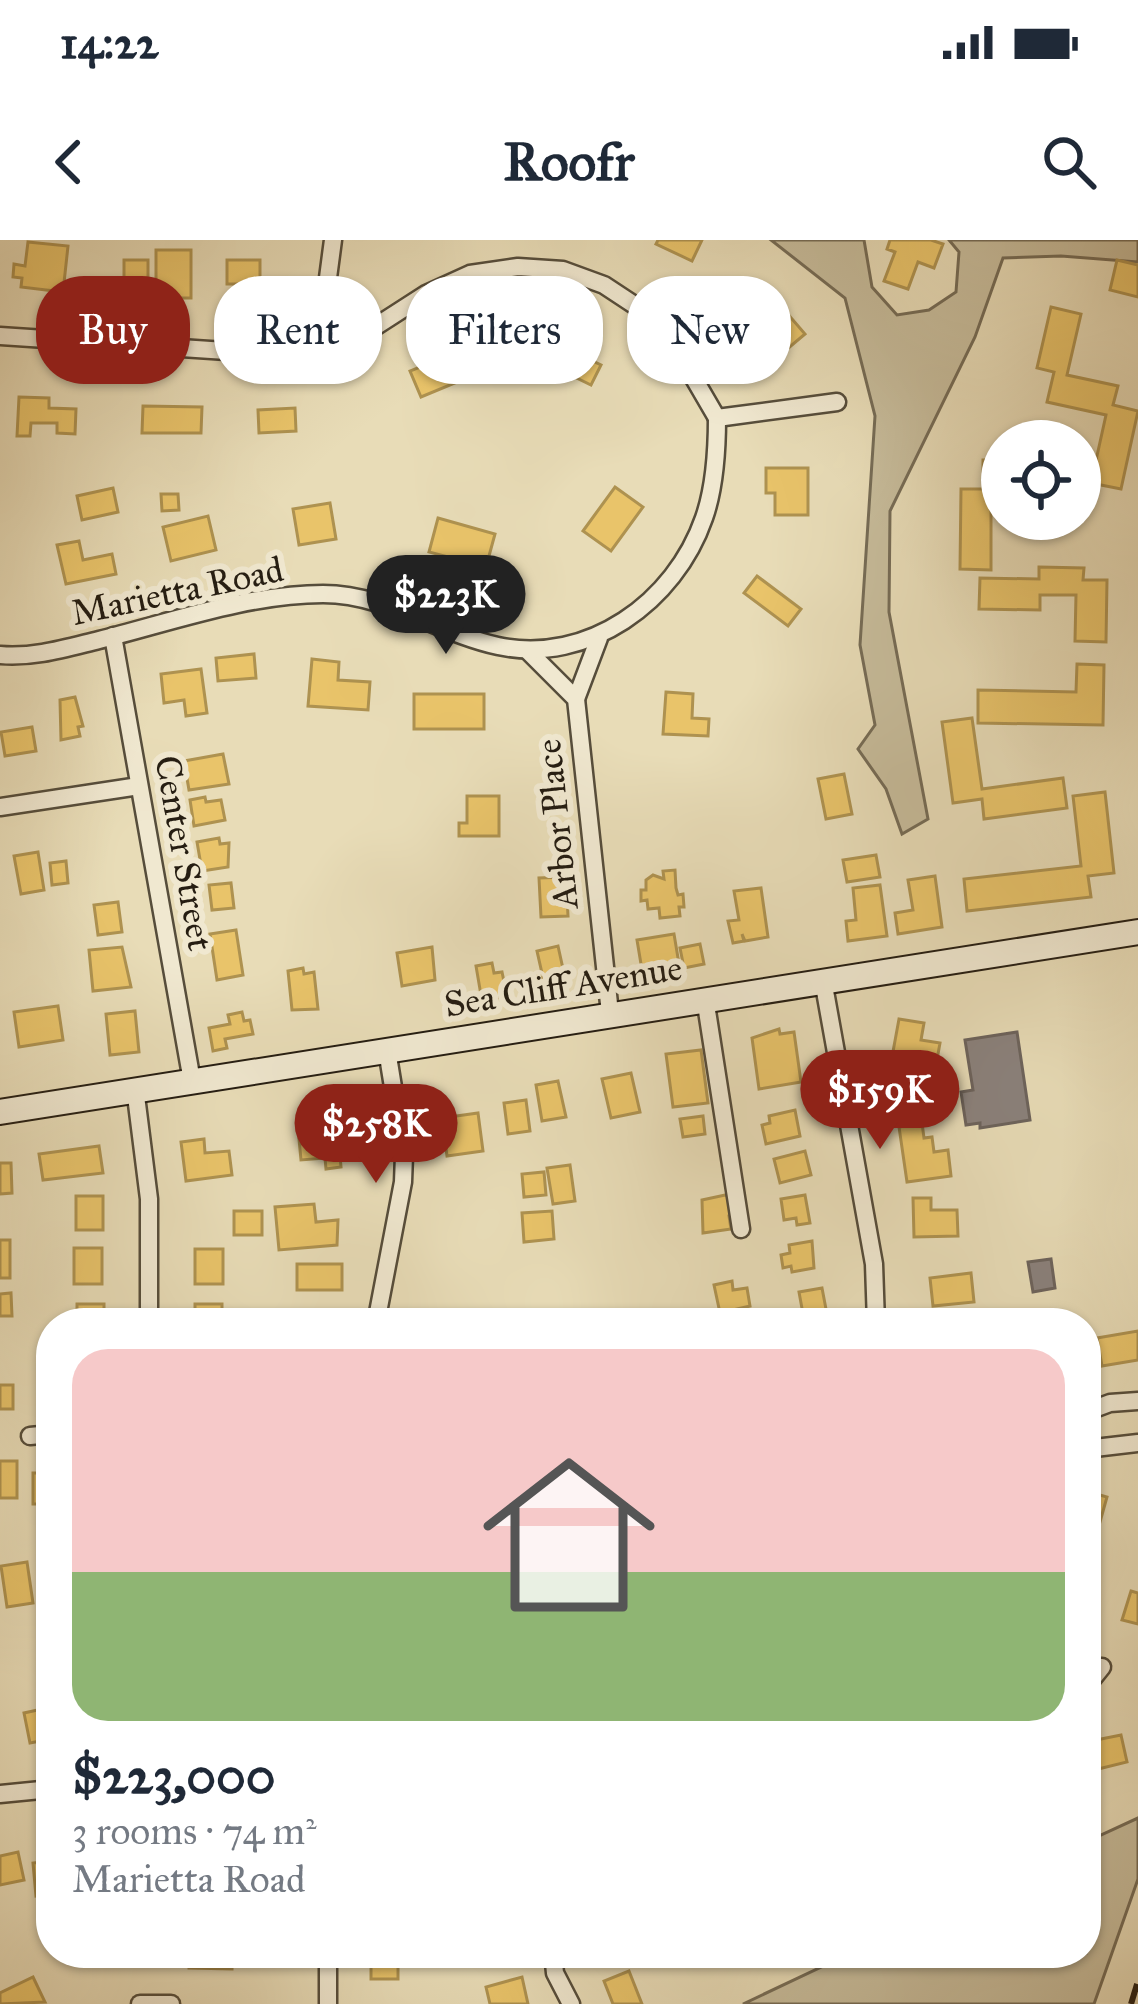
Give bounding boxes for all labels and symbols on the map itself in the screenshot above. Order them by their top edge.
street label: Marietta Road [67,547,287,635]
pin: $223K [362,555,530,657]
street label: Arbor Place [526,737,588,913]
street label: Center Street [145,752,223,954]
street label: Sea Cliff Avenue [441,945,685,1027]
pin: $159K [796,1050,964,1152]
pin: $258K [292,1084,460,1186]

